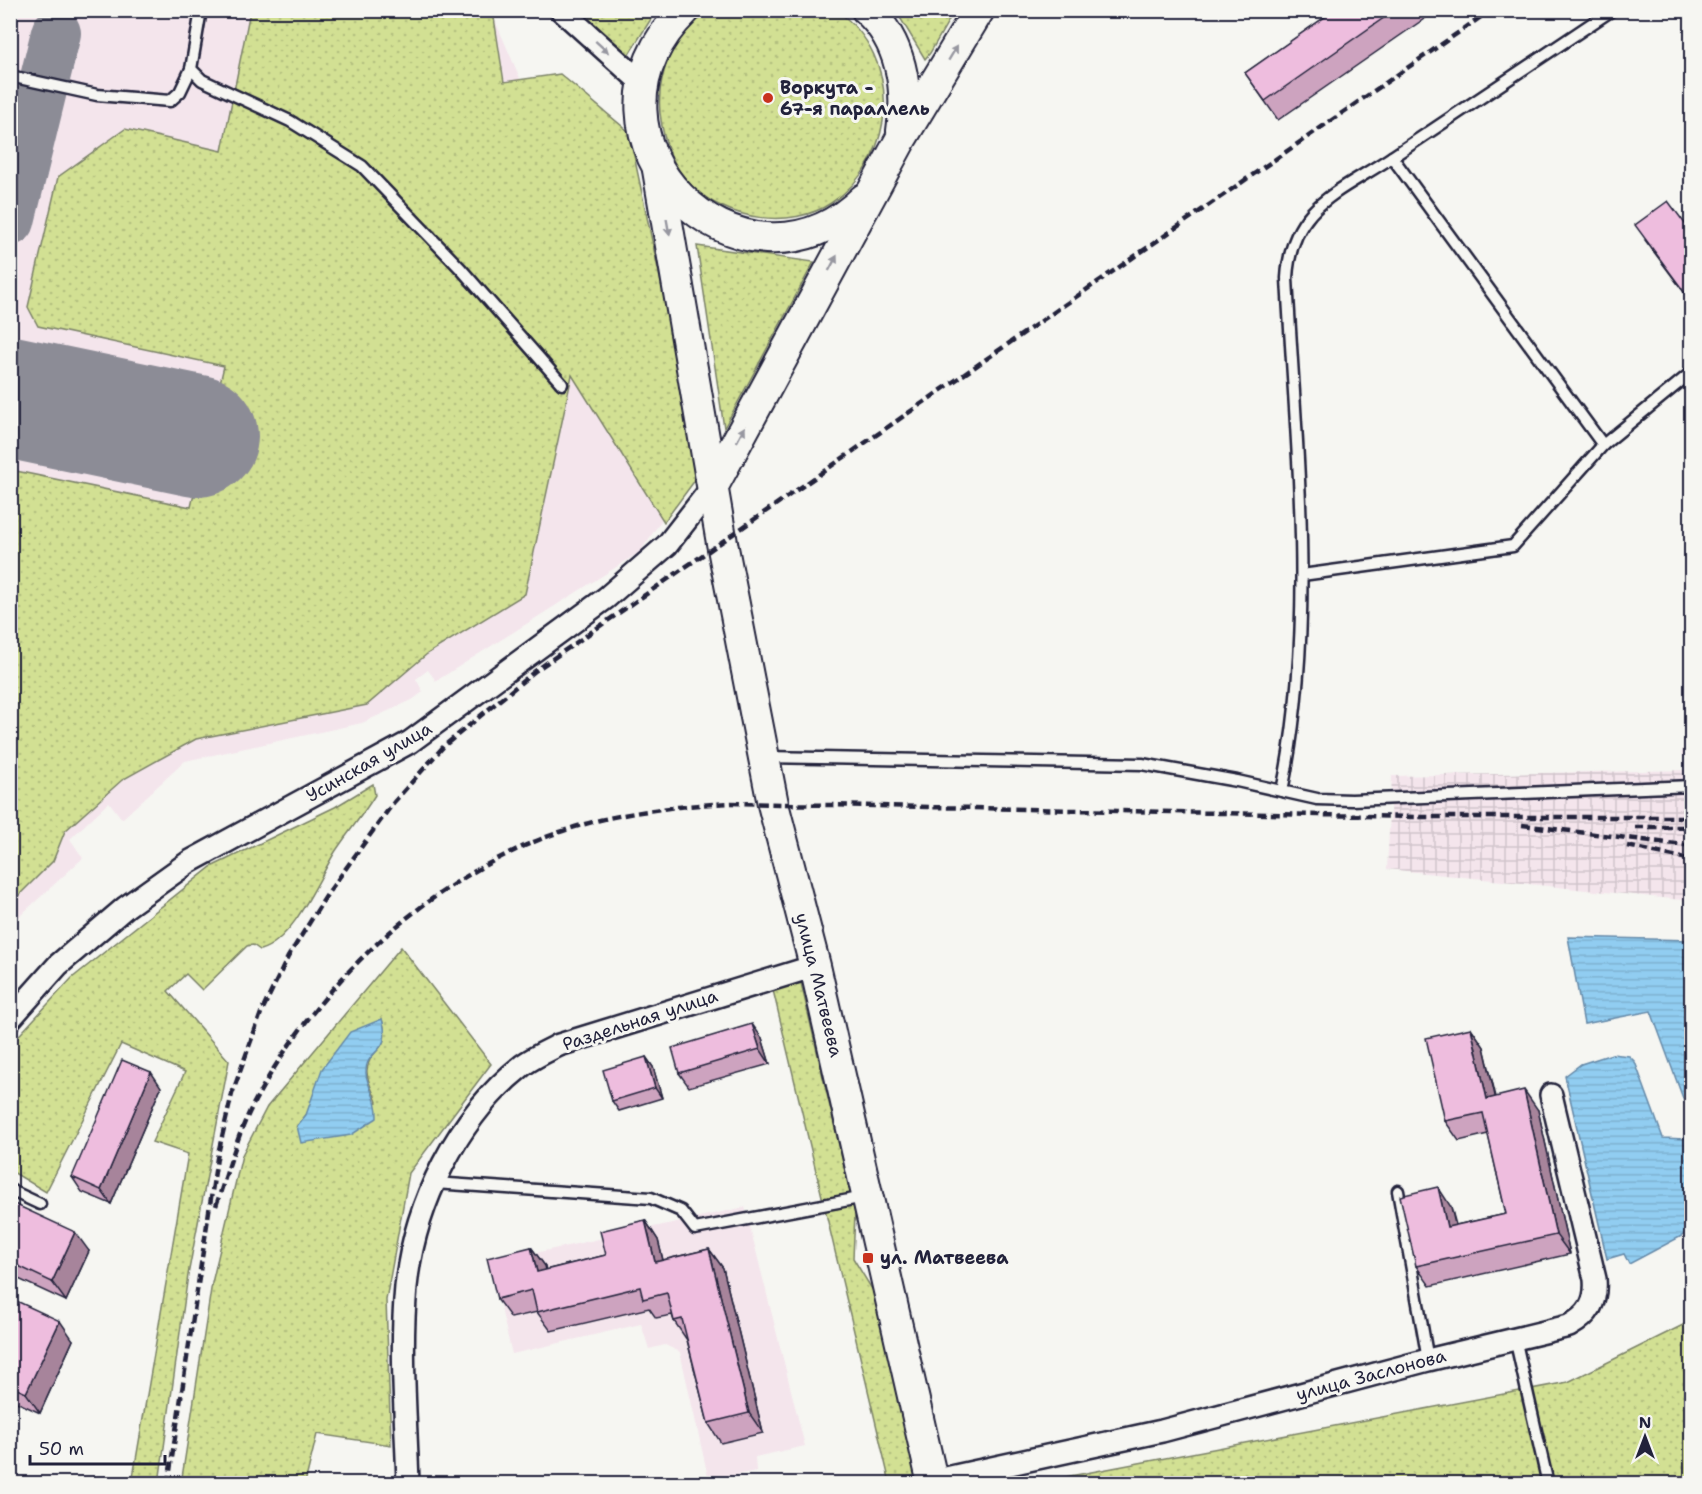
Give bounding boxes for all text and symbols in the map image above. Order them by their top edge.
one-way arrow [594,40,609,53]
one-way arrow [947,45,958,61]
place label: Воркута - 67-я параллель [780,76,930,121]
marker: Воркута - 67-я параллель [761,91,775,105]
one-way arrow [663,218,672,237]
one-way arrow [828,254,838,271]
one-way arrow [736,426,746,443]
street label: Усинская улица [302,716,436,808]
street label: улица Матвеева [789,910,849,1060]
street label: Раздельная улица [559,984,721,1056]
place label: ул. Матвеева [880,1246,1009,1270]
marker: ул. Матвеева [861,1251,875,1265]
street label: улица Заслонова [1293,1343,1449,1407]
north arrow [1615,1407,1675,1467]
text: N [1639,1412,1651,1433]
scale bar [30,1428,165,1466]
text: 50 m [39,1437,84,1461]

